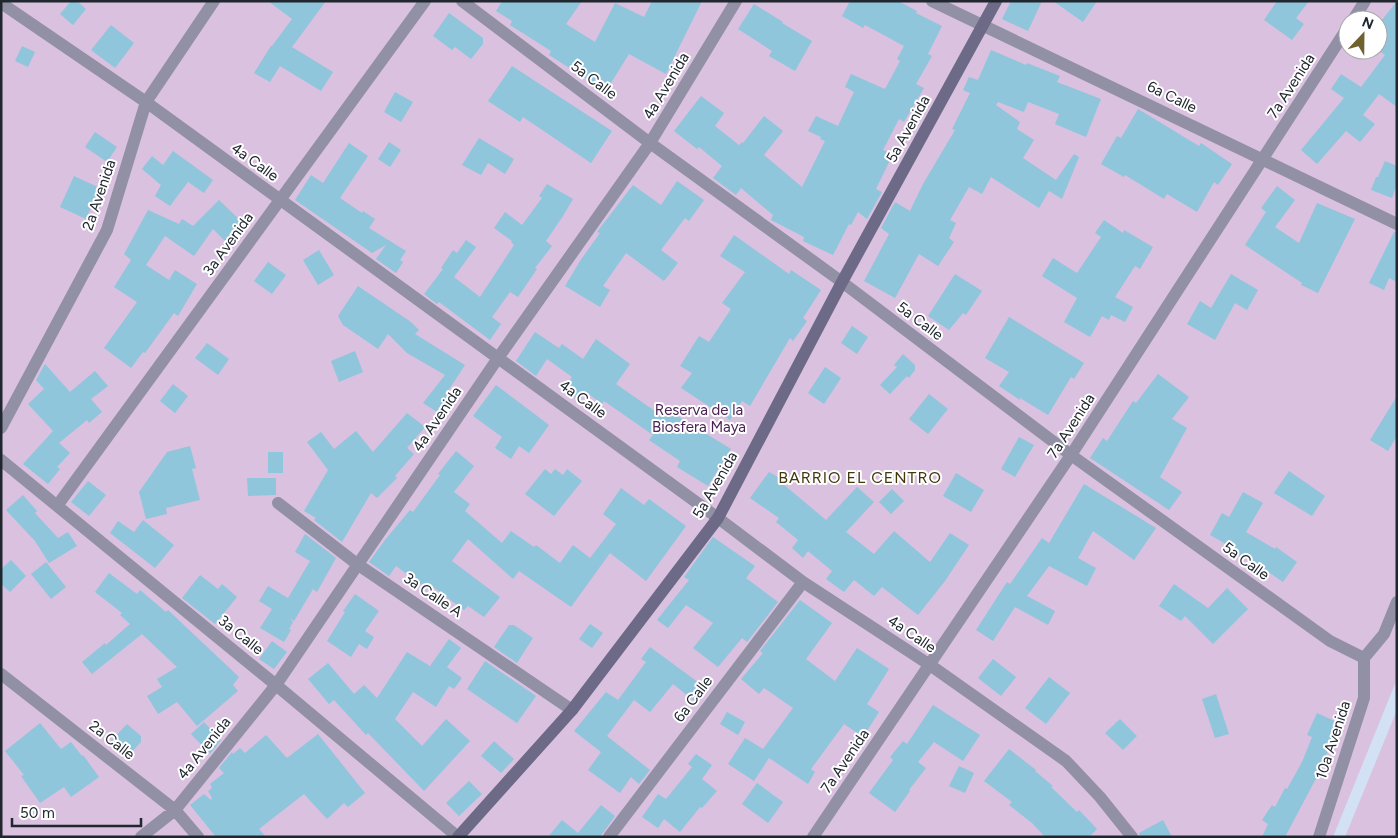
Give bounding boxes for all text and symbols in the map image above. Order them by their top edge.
north arrow [1338,10,1388,60]
text: N [1359,14,1376,33]
street label: 4a Avenida [639,49,693,123]
street label: 7a Avenida [1263,50,1319,122]
street label: 5a Calle [567,57,621,103]
street label: 6a Calle [1144,77,1200,117]
street label: 5a Avenida [882,92,934,166]
street label: 4a Calle [228,139,282,185]
street label: 2a Avenida [78,157,120,233]
street label: 3a Avenida [199,209,257,279]
street label: 5a Calle [893,298,947,344]
street label: 4a Calle [556,376,610,422]
street label: 4a Avenida [409,383,465,455]
street label: 7a Avenida [1043,390,1099,462]
park label: Reserva de la Biosfera Maya [652,401,746,436]
street label: 5a Avenida [689,448,741,522]
district label: BARRIO EL CENTRO [778,468,942,487]
street label: 5a Calle [1219,538,1273,584]
street label: 3a Calle A [400,569,466,621]
street label: 3a Calle [215,611,267,659]
street label: 4a Calle [885,611,939,657]
street label: 6a Calle [670,672,716,726]
street label: 10a Avenida [1312,699,1354,781]
street label: 4a Avenida [173,713,235,783]
street label: 2a Calle [86,717,138,763]
street label: 7a Avenida [817,726,873,796]
scale bar [12,796,141,828]
text: 50 m [20,804,55,822]

